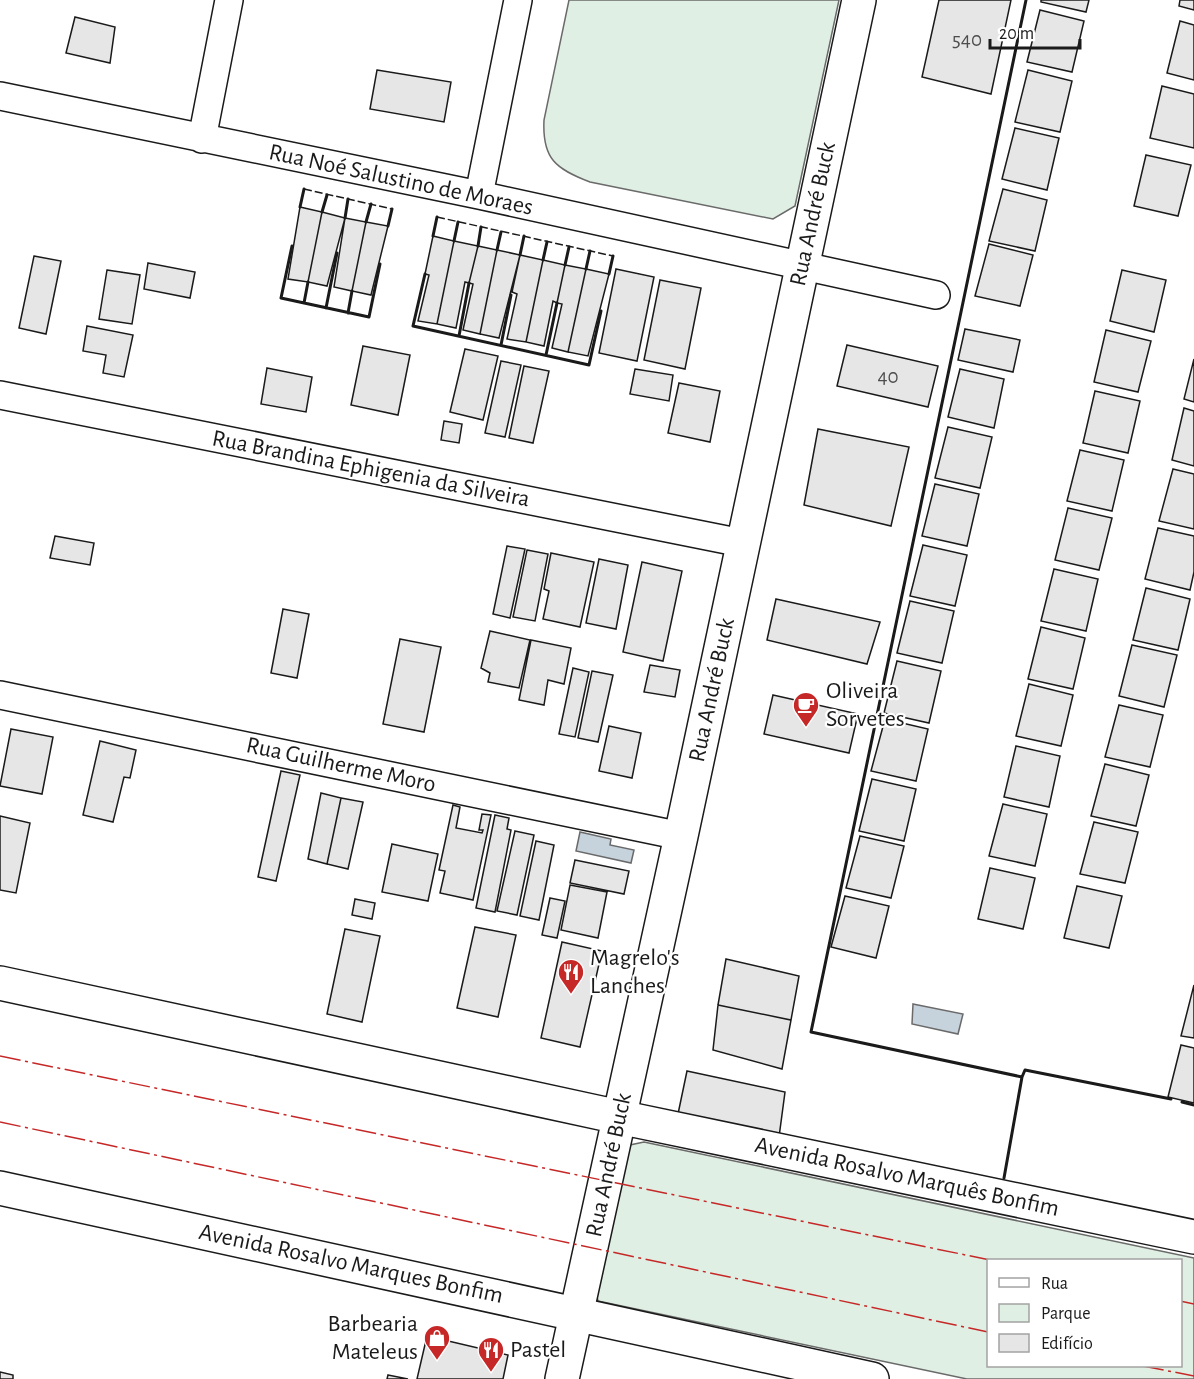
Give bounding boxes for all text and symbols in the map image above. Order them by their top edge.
scale bar [990,12,1080,50]
text: 20 m [999,25,1034,43]
house number: 540 [952,29,982,50]
street label: Rua Noé Salustino de Moraes [267,140,535,220]
street label: Rua André Buck [786,140,840,288]
house number: 40 [877,366,899,387]
street label: Rua Brandina Ephigenia da Silveira [210,426,532,512]
street label: Rua André Buck [685,616,739,764]
place label: Oliveira Sorvetes [826,679,905,731]
cafe icon: Oliveira Sorvetes [791,690,821,728]
street label: Rua Guilherme Moro [244,733,438,797]
place label: Magrelo's Lanches [590,946,680,998]
restaurant icon: Magrelo's Lanches [556,957,586,995]
street label: Rua André Buck [582,1091,636,1239]
street label: Avenida Rosalvo Marquês Bonfim [753,1133,1061,1221]
street label: Avenida Rosalvo Marques Bonfim [197,1220,505,1308]
legend [987,1259,1182,1367]
text: Rua [1041,1275,1068,1293]
text: Parque [1041,1305,1090,1323]
place label: Barbearia Mateleus [328,1312,418,1364]
shop icon: Barbearia Mateleus [422,1323,452,1361]
restaurant icon: Pastel [476,1335,506,1373]
text: Edifício [1041,1335,1093,1353]
place label: Pastel [510,1338,566,1362]

